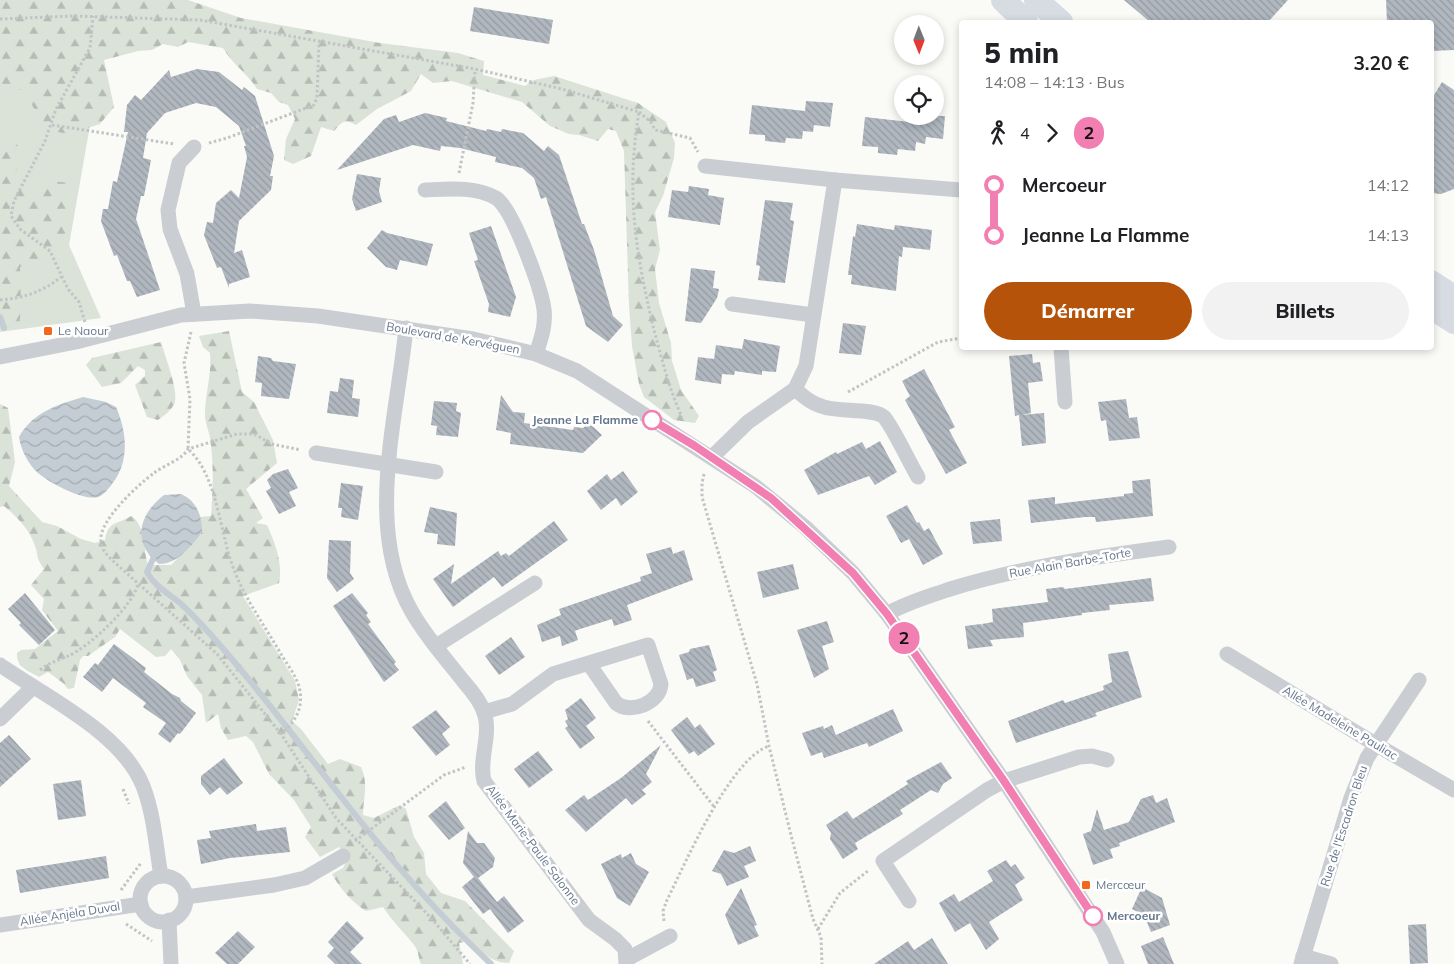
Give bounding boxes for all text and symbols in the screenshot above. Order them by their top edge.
north arrow [894,15,944,65]
map controls [894,15,944,125]
text: 5 min [984,35,1059,70]
text: 3.20 € [1353,51,1409,75]
text: 14:08 – 14:13 · Bus [984,72,1125,92]
button: locate [894,75,944,125]
icon: walk [984,119,1012,147]
icon: forward [1038,119,1066,147]
text: 2 [1084,121,1094,144]
text: 4 [1020,123,1030,143]
text: Mercoeur [1022,173,1106,197]
text: 14:12 [1367,175,1409,195]
text: Jeanne La Flamme [1022,223,1189,247]
text: 14:13 [1367,225,1409,245]
button: Démarrer [984,282,1192,340]
button: Billets [1202,282,1409,340]
street label: Boulevard de Kervéguen [385,318,521,357]
place label: Le Naour [58,323,109,338]
marker: Le Naour [42,325,54,337]
marker: Jeanne La Flamme [642,410,662,430]
place label: Jeanne La Flamme [532,412,638,427]
street label: Rue Alain Barbe-Torte [1008,544,1132,581]
line badge: 2 [888,622,920,654]
text: 2 [899,626,909,649]
street label: Allée Madeleine Pauliac [1280,682,1400,763]
street label: Rue de l'Escadron Bleu [1317,763,1370,888]
street label: Allée Marie-Paule Salonne [483,782,583,908]
place label: Mercœur [1096,877,1146,892]
marker: Mercœur [1080,879,1092,891]
street label: Allée Anjela Duval [19,898,121,929]
marker: Mercoeur [1083,906,1103,926]
place label: Mercoeur [1107,908,1160,923]

